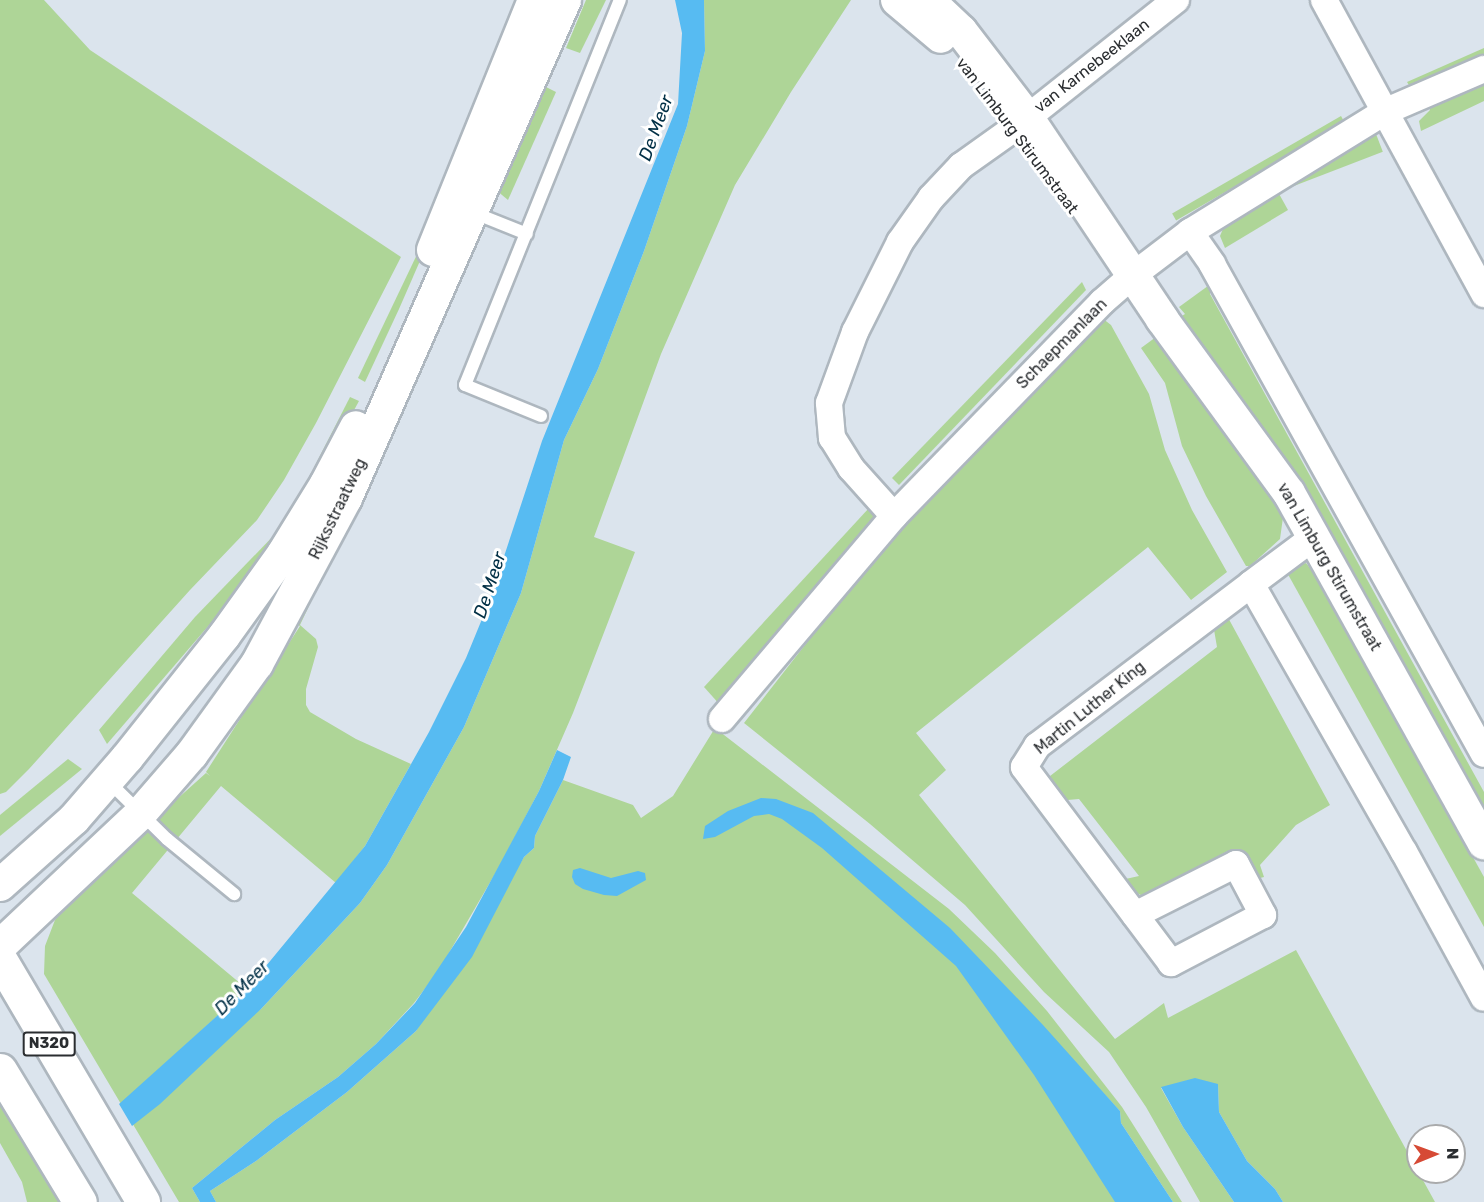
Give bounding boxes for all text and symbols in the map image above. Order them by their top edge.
street label: van Karnebeeklaan [1031,15,1153,117]
street label: van Limburg Stirumstraat [952,54,1082,218]
water label: De Meer [634,92,678,164]
street label: Schaepmanlaan [1013,295,1111,393]
street label: Rijksstraatweg [305,455,371,563]
street label: van Limburg Stirumstraat [1273,480,1385,654]
water label: De Meer [469,549,511,621]
street label: Martin Luther King [1031,657,1149,759]
water label: De Meer [210,956,274,1020]
road number: N320 [22,1032,76,1056]
north arrow [1406,1124,1466,1184]
text: N [1443,1148,1462,1160]

